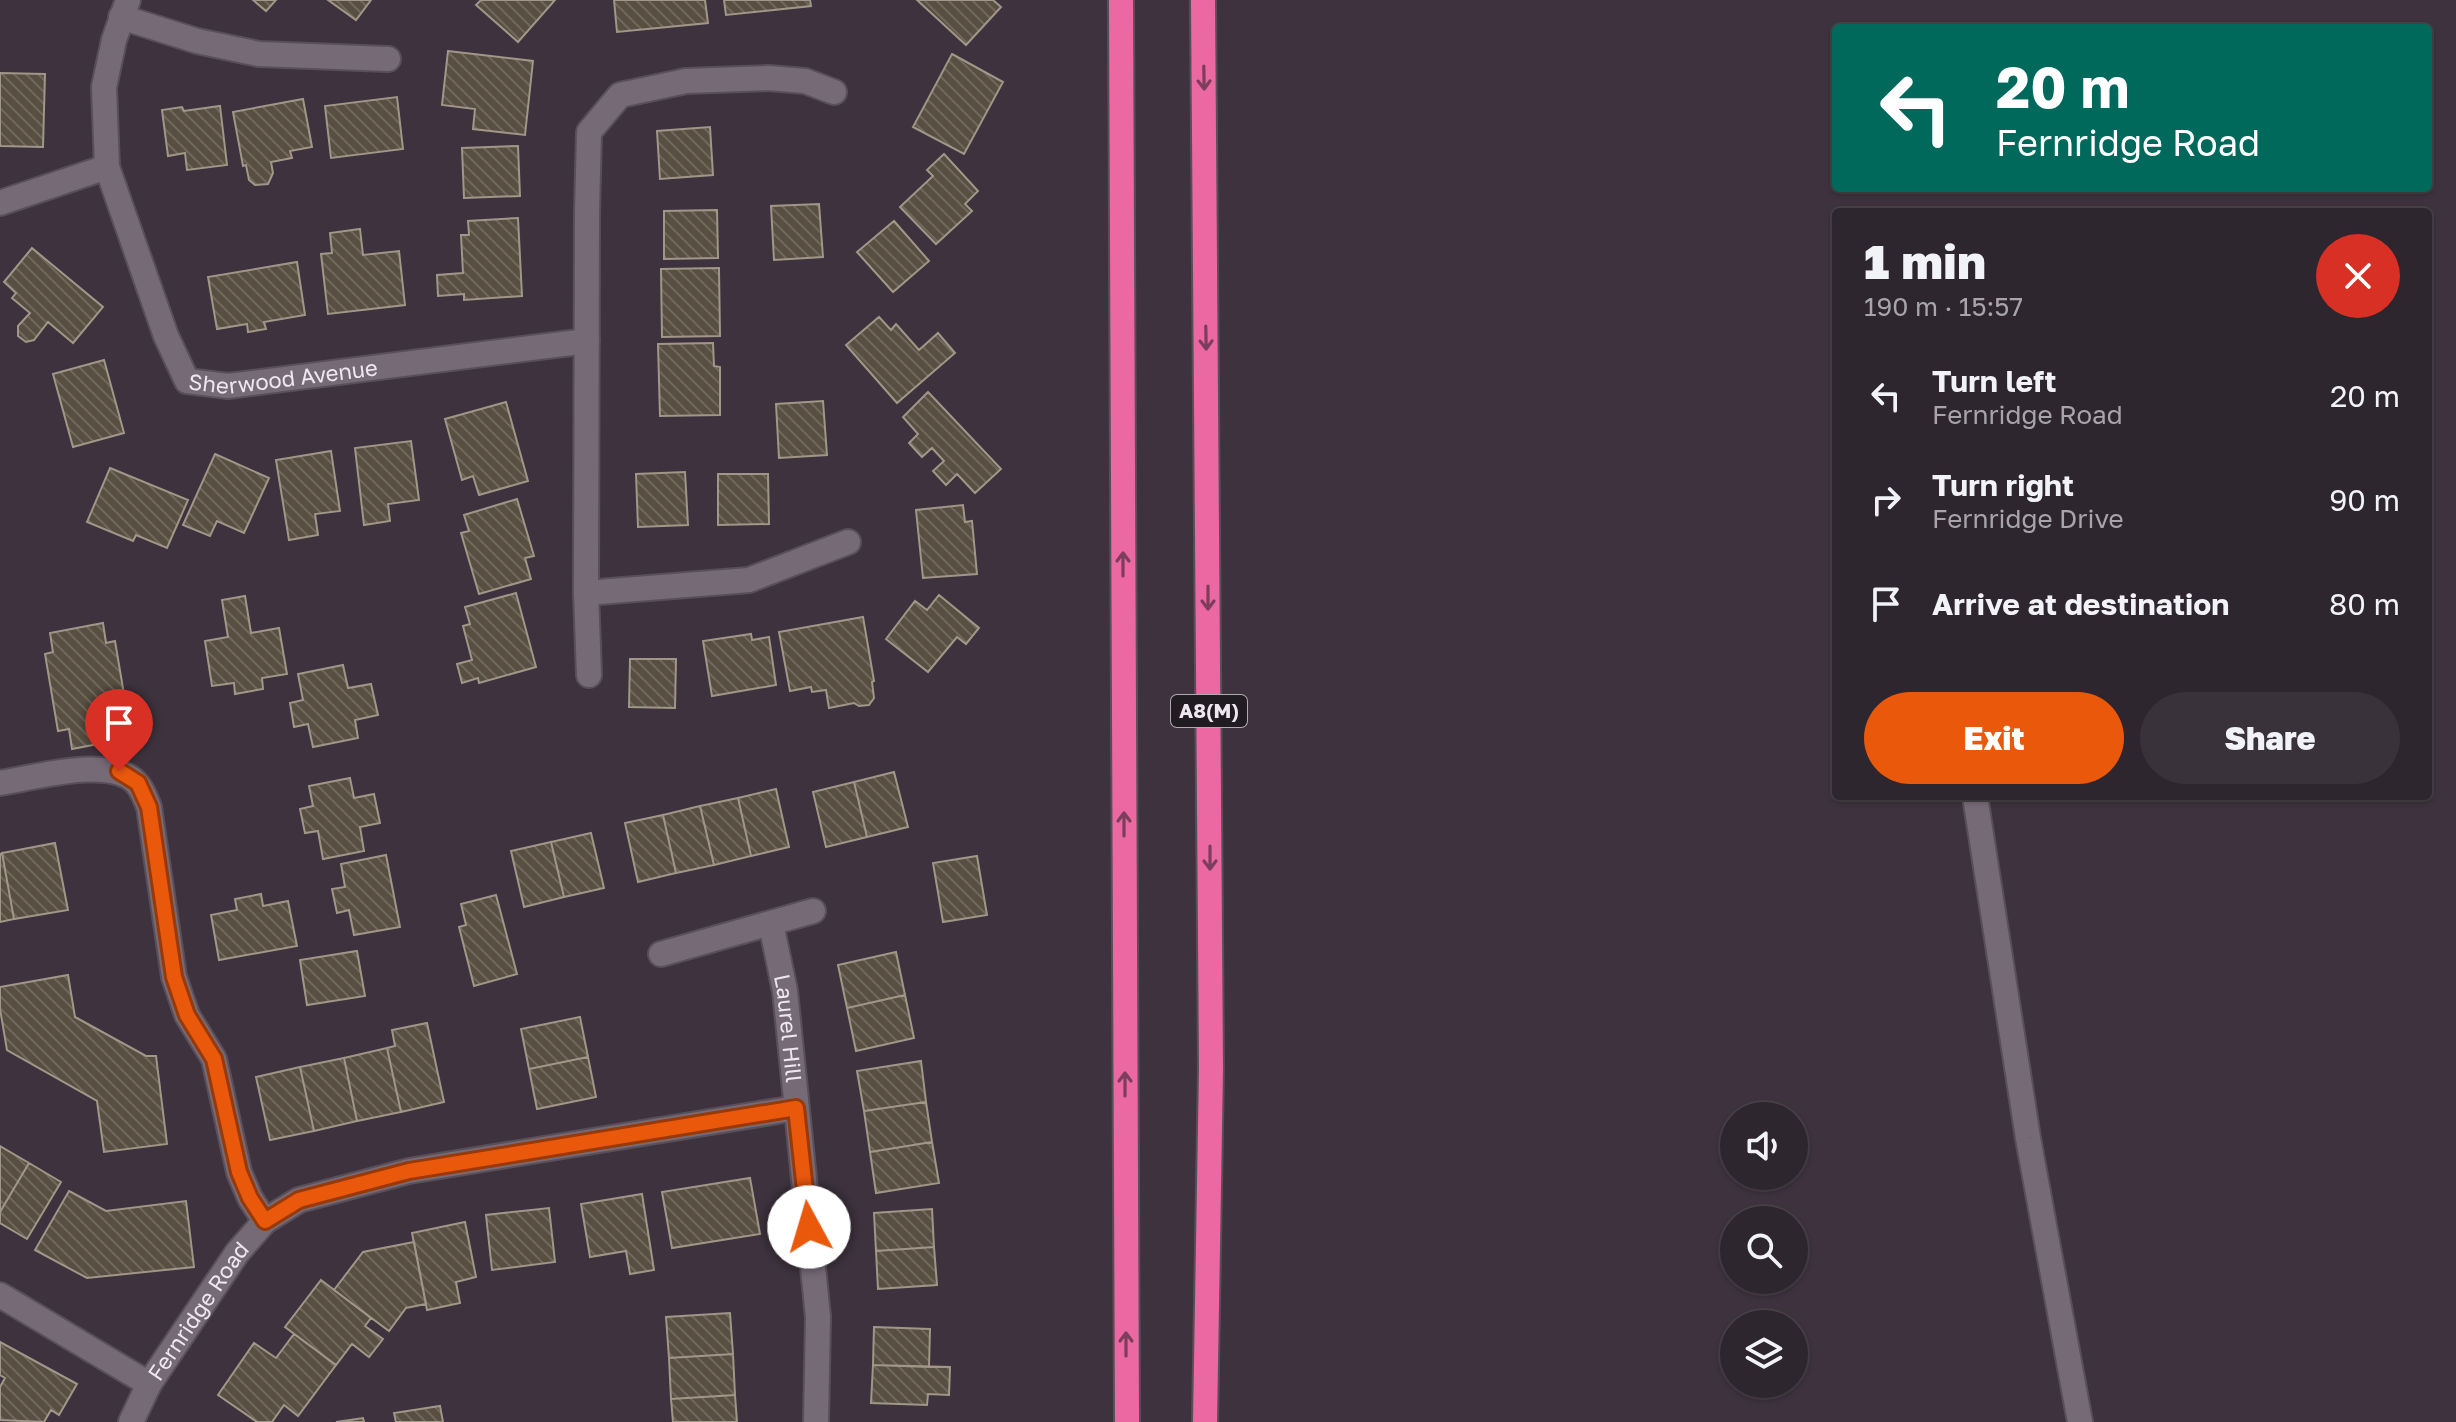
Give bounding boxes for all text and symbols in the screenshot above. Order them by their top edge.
text: 20 m [1996,53,2130,120]
icon: left [1864,56,1968,160]
one-way arrow [1196,64,1212,91]
text: Fernridge Road [1996,121,2260,164]
text: 1 min [1864,232,1986,290]
button: close [2316,234,2400,318]
text: 190 m · 15:57 [1864,291,2023,322]
one-way arrow [1199,324,1214,351]
street label: Sherwood Avenue [187,353,379,399]
text: Turn left [1932,363,2057,399]
icon: left [1864,374,1908,418]
text: 20 m [2330,378,2400,414]
text: Fernridge Road [1932,399,2123,430]
text: Turn right [1932,467,2074,503]
icon: right [1864,478,1908,522]
text: 90 m [2329,482,2400,518]
text: Fernridge Drive [1932,503,2124,534]
one-way arrow [1115,551,1131,578]
icon: arrive [1864,582,1908,626]
one-way arrow [1200,584,1216,611]
text: Arrive at destination [1932,586,2229,622]
text: 80 m [2329,586,2400,622]
pin [85,689,153,771]
button: Exit [1864,692,2124,784]
button: Share [2140,692,2400,784]
road number: A8(M) [1171,695,1247,727]
icon: arrive [97,701,141,745]
one-way arrow [1116,811,1132,838]
one-way arrow [1202,844,1218,871]
street label: Laurel Hill [769,972,808,1084]
one-way arrow [1117,1071,1133,1098]
map controls [1720,1102,1808,1398]
button: sound [1720,1102,1808,1190]
position arrow [767,1185,851,1269]
button: search [1720,1206,1808,1294]
street label: Fernridge Road [141,1236,254,1385]
button: layers [1720,1310,1808,1398]
one-way arrow [1118,1331,1134,1358]

